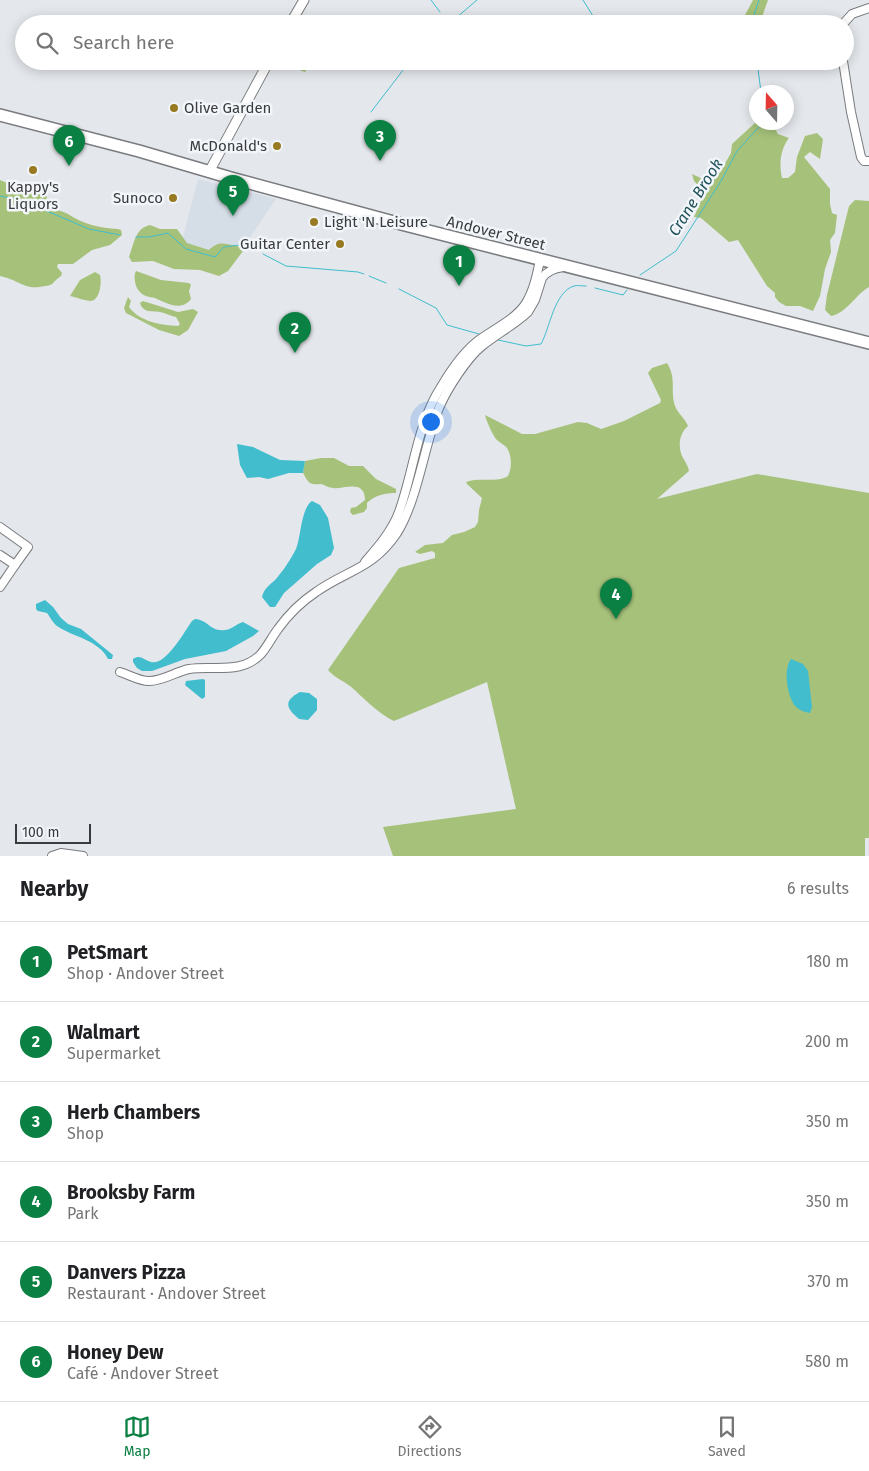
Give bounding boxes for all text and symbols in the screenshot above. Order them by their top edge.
search box [15,15,854,70]
icon: search [33,29,61,57]
text: Search here [73,31,174,54]
north arrow [749,85,794,130]
place label: Olive Garden [184,99,271,117]
marker: Olive Garden [168,102,180,114]
pin: 3 [364,120,396,161]
pin: 6 [53,125,85,166]
place label: McDonald's [190,137,267,155]
marker: McDonald's [271,140,283,152]
water label: Crane Brook [664,155,727,239]
marker: Kappy's Liquors [27,164,39,176]
pin: 5 [217,175,249,216]
place label: Kappy's Liquors [7,178,59,213]
place label: Sunoco [113,189,163,207]
marker: Sunoco [167,192,179,204]
street label: Andover Street [445,212,548,254]
place label: Light 'N Leisure [324,213,428,231]
marker: Light 'N Leisure [308,216,320,228]
place label: Guitar Center [240,235,330,253]
marker: Guitar Center [334,238,346,250]
pin: 1 [443,245,475,286]
pin: 2 [279,312,311,353]
your location [418,409,444,435]
pin: 4 [600,578,632,619]
scale bar [15,821,91,844]
text: 100 m [22,824,59,841]
text: Nearby [20,876,88,902]
text: 6 results [787,879,849,898]
text: PetSmart [67,941,148,964]
text: 1 [32,952,40,971]
text: 180 m [806,952,849,971]
text: Shop · Andover Street [67,964,224,983]
text: Walmart [67,1021,140,1044]
text: 2 [32,1032,40,1051]
text: 200 m [805,1032,849,1051]
text: Supermarket [67,1044,161,1063]
text: Herb Chambers [67,1101,200,1124]
text: 3 [32,1112,40,1131]
text: 350 m [806,1112,849,1131]
text: Shop [67,1124,104,1143]
text: Brooksby Farm [67,1181,195,1204]
text: 4 [31,1192,41,1211]
text: 350 m [806,1192,849,1211]
text: Park [67,1204,99,1223]
text: Danvers Pizza [67,1261,186,1284]
text: 5 [32,1272,40,1291]
text: 370 m [807,1272,849,1291]
text: Restaurant · Andover Street [67,1284,266,1303]
text: Honey Dew [67,1341,163,1364]
text: 6 [31,1352,41,1371]
text: 580 m [805,1352,849,1371]
text: Café · Andover Street [67,1364,219,1383]
tab: Map [123,1413,151,1460]
tab: Directions [397,1413,462,1460]
tab: Saved [708,1413,746,1460]

